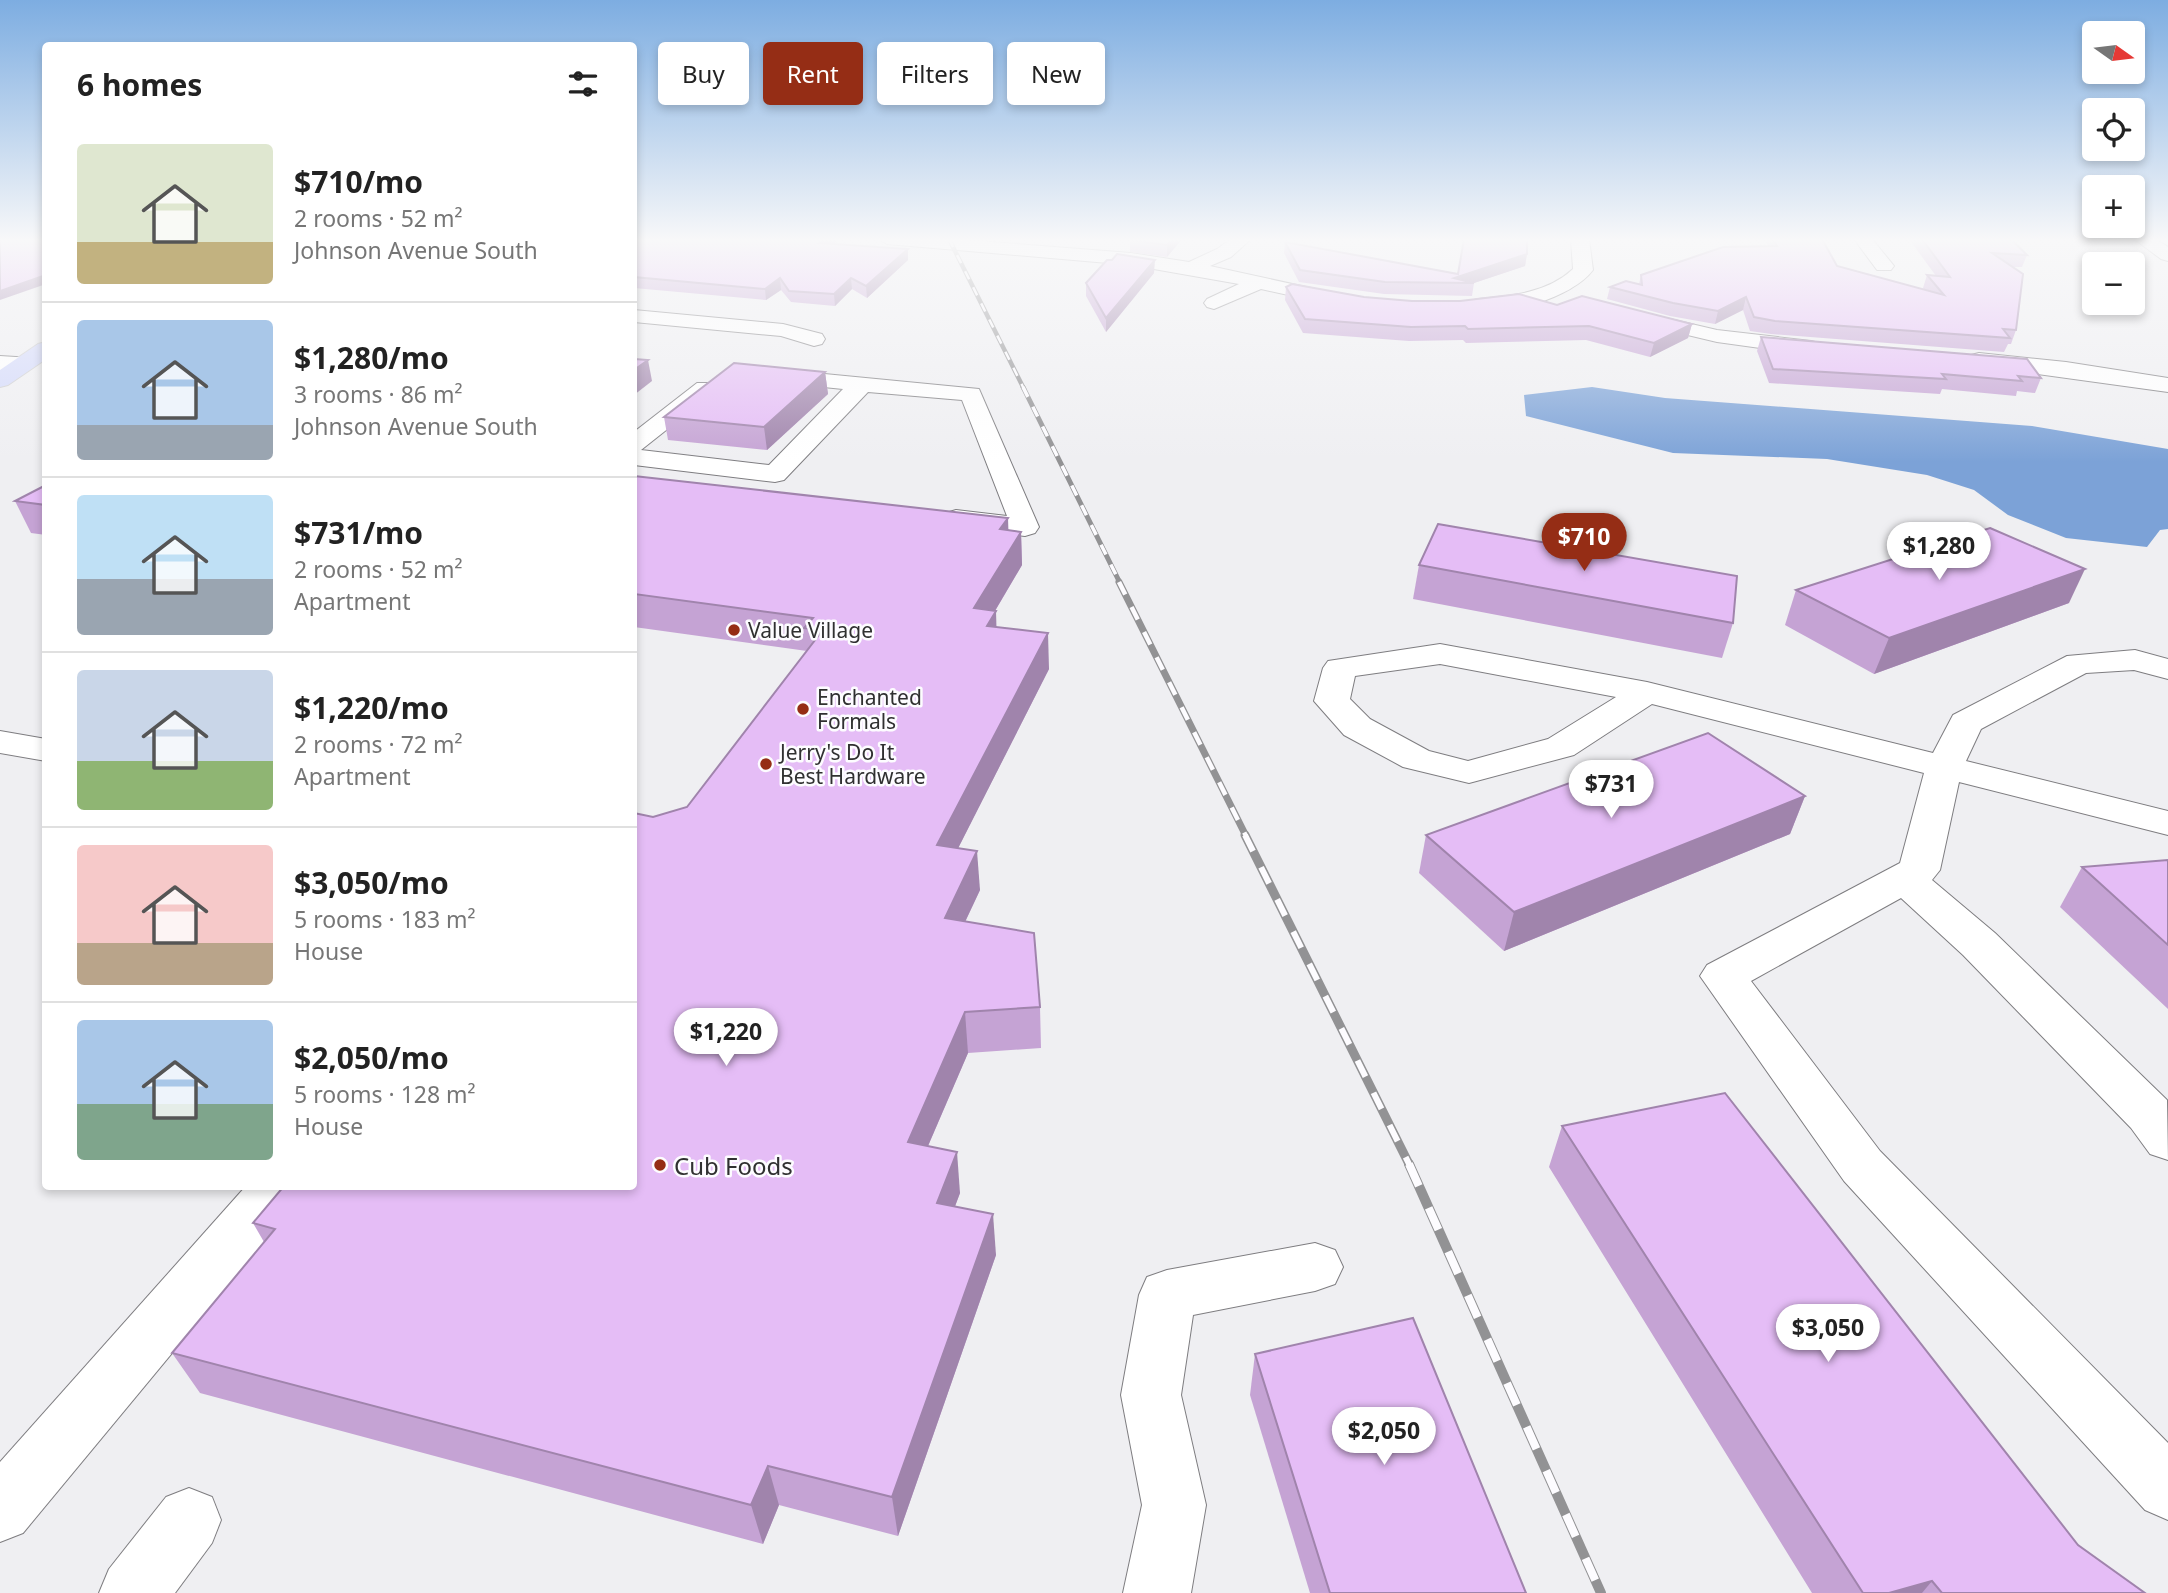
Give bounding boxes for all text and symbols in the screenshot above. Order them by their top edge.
north arrow [2082,21,2146,84]
map controls [2082,21,2145,315]
chip: Buy [658,42,749,105]
chip: Rent [763,42,863,105]
chip: Filters [877,42,993,105]
chip: New [1007,42,1105,105]
text: 6 homes [77,64,202,105]
icon: filters [564,65,602,103]
button: locate [2082,98,2145,161]
text: $710/mo [294,161,423,202]
icon: home [133,172,217,256]
button: + [2082,175,2145,238]
text: 2 rooms · 52 m² [294,202,463,234]
text: Johnson Avenue South [294,234,538,266]
button: − [2082,252,2145,315]
text: $1,280/mo [294,337,449,378]
icon: home [133,348,217,432]
text: 3 rooms · 86 m² [294,378,463,410]
text: Johnson Avenue South [294,410,538,442]
text: $731/mo [294,512,423,553]
pin: $710 [1543,514,1625,573]
text: $710 [1558,520,1610,552]
pin: $1,280 [1882,522,1996,582]
icon: home [133,523,217,607]
text: $1,280 [1903,529,1975,561]
text: 2 rooms · 52 m² [294,553,463,585]
text: Apartment [294,585,411,617]
place label: Value Village [748,616,873,644]
marker: Value Village [726,622,742,638]
place label: Enchanted Formals [817,683,922,735]
text: $1,220/mo [294,687,449,728]
icon: home [133,698,217,782]
marker: Enchanted Formals [795,701,811,717]
text: 2 rooms · 72 m² [294,728,463,760]
place label: Jerry's Do It Best Hardware [778,738,926,790]
marker: Jerry's Do It Best Hardware [758,756,774,772]
text: Apartment [294,760,411,792]
pin: $731 [1570,760,1652,820]
text: $731 [1585,767,1637,799]
text: $3,050/mo [294,862,449,903]
icon: home [133,873,217,957]
text: 5 rooms · 183 m² [294,903,476,935]
text: House [294,935,363,967]
pin: $1,220 [669,1009,783,1068]
text: $1,220 [690,1015,762,1047]
text: $2,050/mo [294,1037,449,1078]
icon: home [133,1048,217,1132]
text: 5 rooms · 128 m² [294,1078,476,1110]
text: House [294,1110,363,1142]
place label: Cub Foods [674,1149,793,1182]
marker: Cub Foods [652,1157,668,1173]
pin: $3,050 [1771,1304,1885,1364]
text: $3,050 [1792,1311,1864,1343]
pin: $2,050 [1327,1408,1441,1467]
text: $2,050 [1348,1414,1420,1446]

